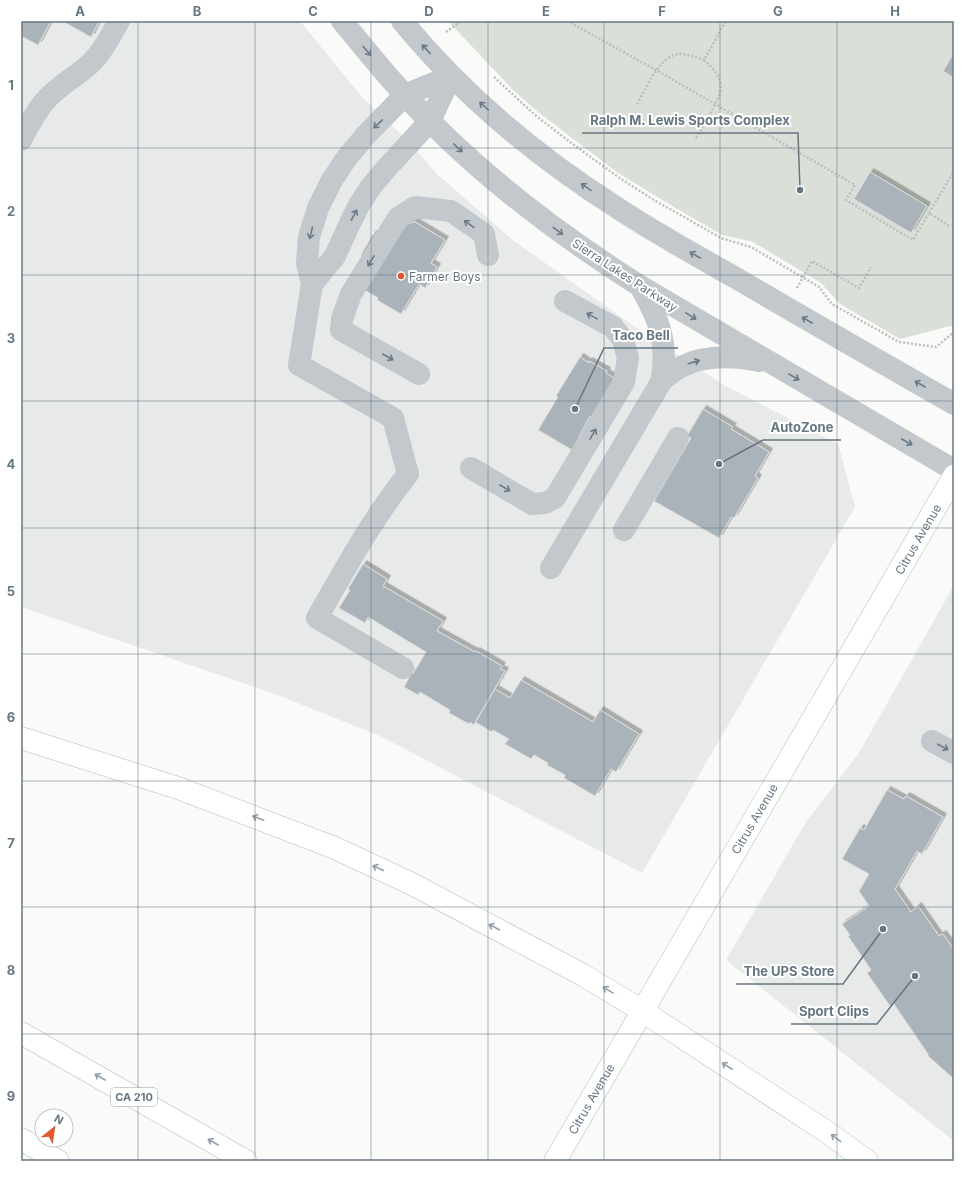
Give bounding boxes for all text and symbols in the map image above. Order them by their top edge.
text: A [75,3,85,19]
text: B [193,3,202,19]
text: C [308,3,318,19]
text: D [424,3,434,19]
text: E [542,3,550,19]
text: F [658,3,666,19]
text: G [773,3,783,19]
text: H [890,3,900,19]
one-way arrow [421,44,431,54]
one-way arrow [363,45,372,56]
text: 1 [8,77,14,93]
one-way arrow [479,102,489,111]
callout: Ralph M. Lewis Sports Complex [582,108,798,133]
text: Ralph M. Lewis Sports Complex [590,112,790,128]
one-way arrow [373,119,383,128]
one-way arrow [453,143,463,153]
one-way arrow [581,183,592,191]
text: 2 [7,203,15,219]
one-way arrow [350,209,358,221]
one-way arrow [464,220,475,228]
one-way arrow [306,226,314,239]
one-way arrow [553,227,564,235]
street label: Sierra Lakes Parkway [570,235,681,315]
one-way arrow [689,250,701,258]
one-way arrow [367,255,375,267]
place label: Farmer Boys [409,269,481,284]
marker: Farmer Boys [396,271,406,281]
one-way arrow [586,311,598,319]
one-way arrow [685,313,697,321]
one-way arrow [801,315,813,323]
callout: Taco Bell [604,323,678,348]
text: Taco Bell [612,327,670,343]
text: 3 [7,330,15,346]
one-way arrow [382,353,394,361]
one-way arrow [687,358,700,365]
one-way arrow [788,373,799,381]
one-way arrow [914,380,926,388]
callout: AutoZone [763,415,841,440]
text: AutoZone [771,419,834,435]
one-way arrow [589,429,597,440]
one-way arrow [901,439,913,447]
text: 4 [7,456,16,472]
one-way arrow [499,484,511,492]
street label: Citrus Avenue [891,501,944,577]
text: 5 [7,583,15,599]
text: 6 [7,709,15,725]
one-way arrow [937,744,949,751]
street label: Citrus Avenue [728,781,781,857]
one-way arrow [252,814,264,822]
text: 7 [7,835,15,851]
one-way arrow [372,864,384,871]
one-way arrow [488,923,500,931]
callout: The UPS Store [736,959,843,984]
text: 8 [7,962,15,978]
text: The UPS Store [744,963,835,979]
one-way arrow [602,985,614,993]
callout: Sport Clips [791,999,877,1024]
text: Sport Clips [799,1003,869,1019]
street label: Citrus Avenue [565,1061,617,1137]
one-way arrow [722,1062,733,1070]
one-way arrow [94,1073,106,1081]
text: 9 [7,1088,15,1104]
road number: CA 210 [111,1088,157,1106]
north arrow [34,1108,74,1148]
text: N [52,1111,66,1127]
one-way arrow [830,1134,841,1142]
one-way arrow [207,1137,219,1145]

